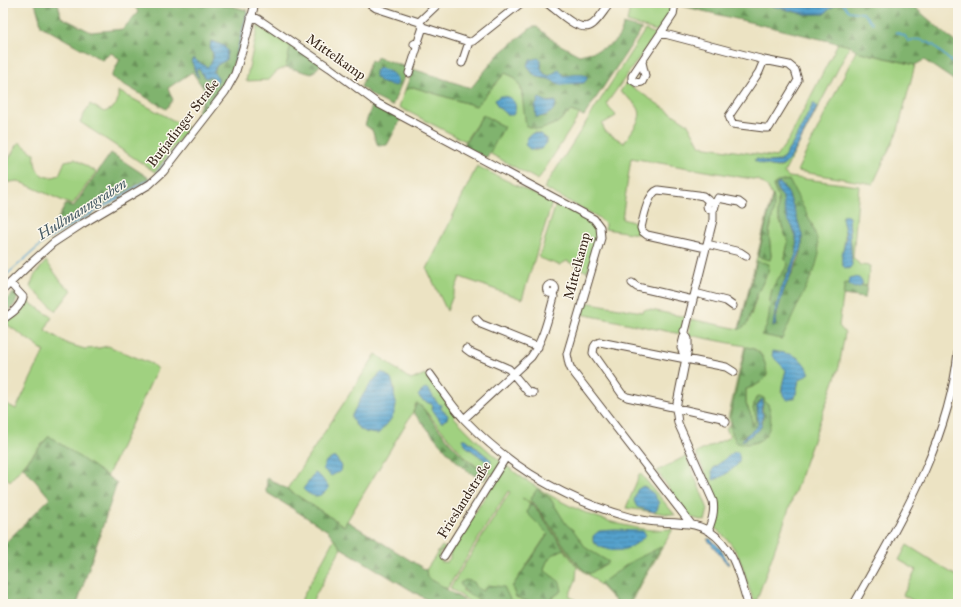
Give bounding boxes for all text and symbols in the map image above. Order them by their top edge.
street label: Mittelkamp [303,30,369,84]
street label: Butjadinger Straße [143,75,223,171]
water label: Hullmanngraben [33,174,130,244]
street label: Mittelkamp [560,231,594,301]
street label: Frieslandstraße [434,458,494,542]

